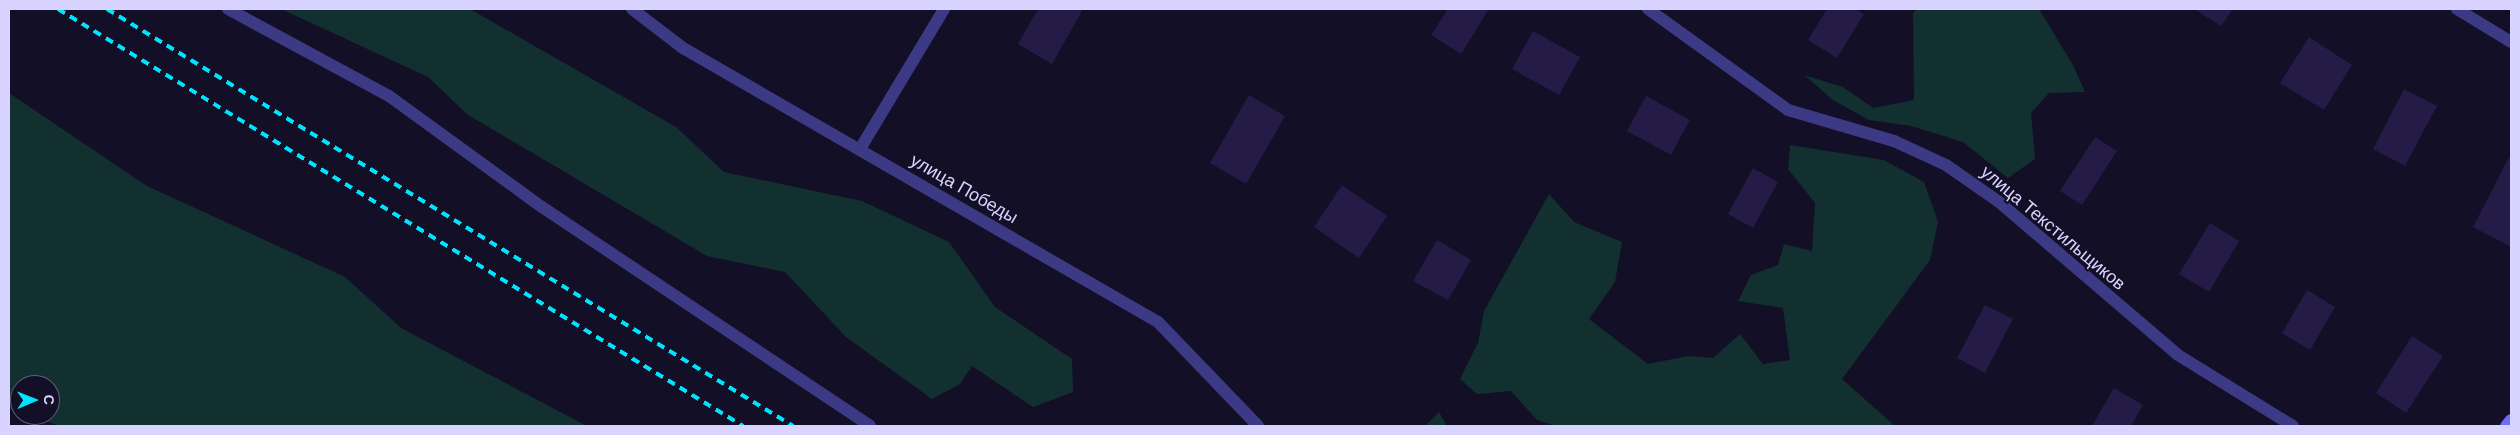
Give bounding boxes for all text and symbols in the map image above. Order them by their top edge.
street label: улица Победы [906,149,1022,229]
street label: улица Текстильщиков [1976,161,2130,295]
north arrow [10,375,60,425]
text: С [41,395,57,405]

